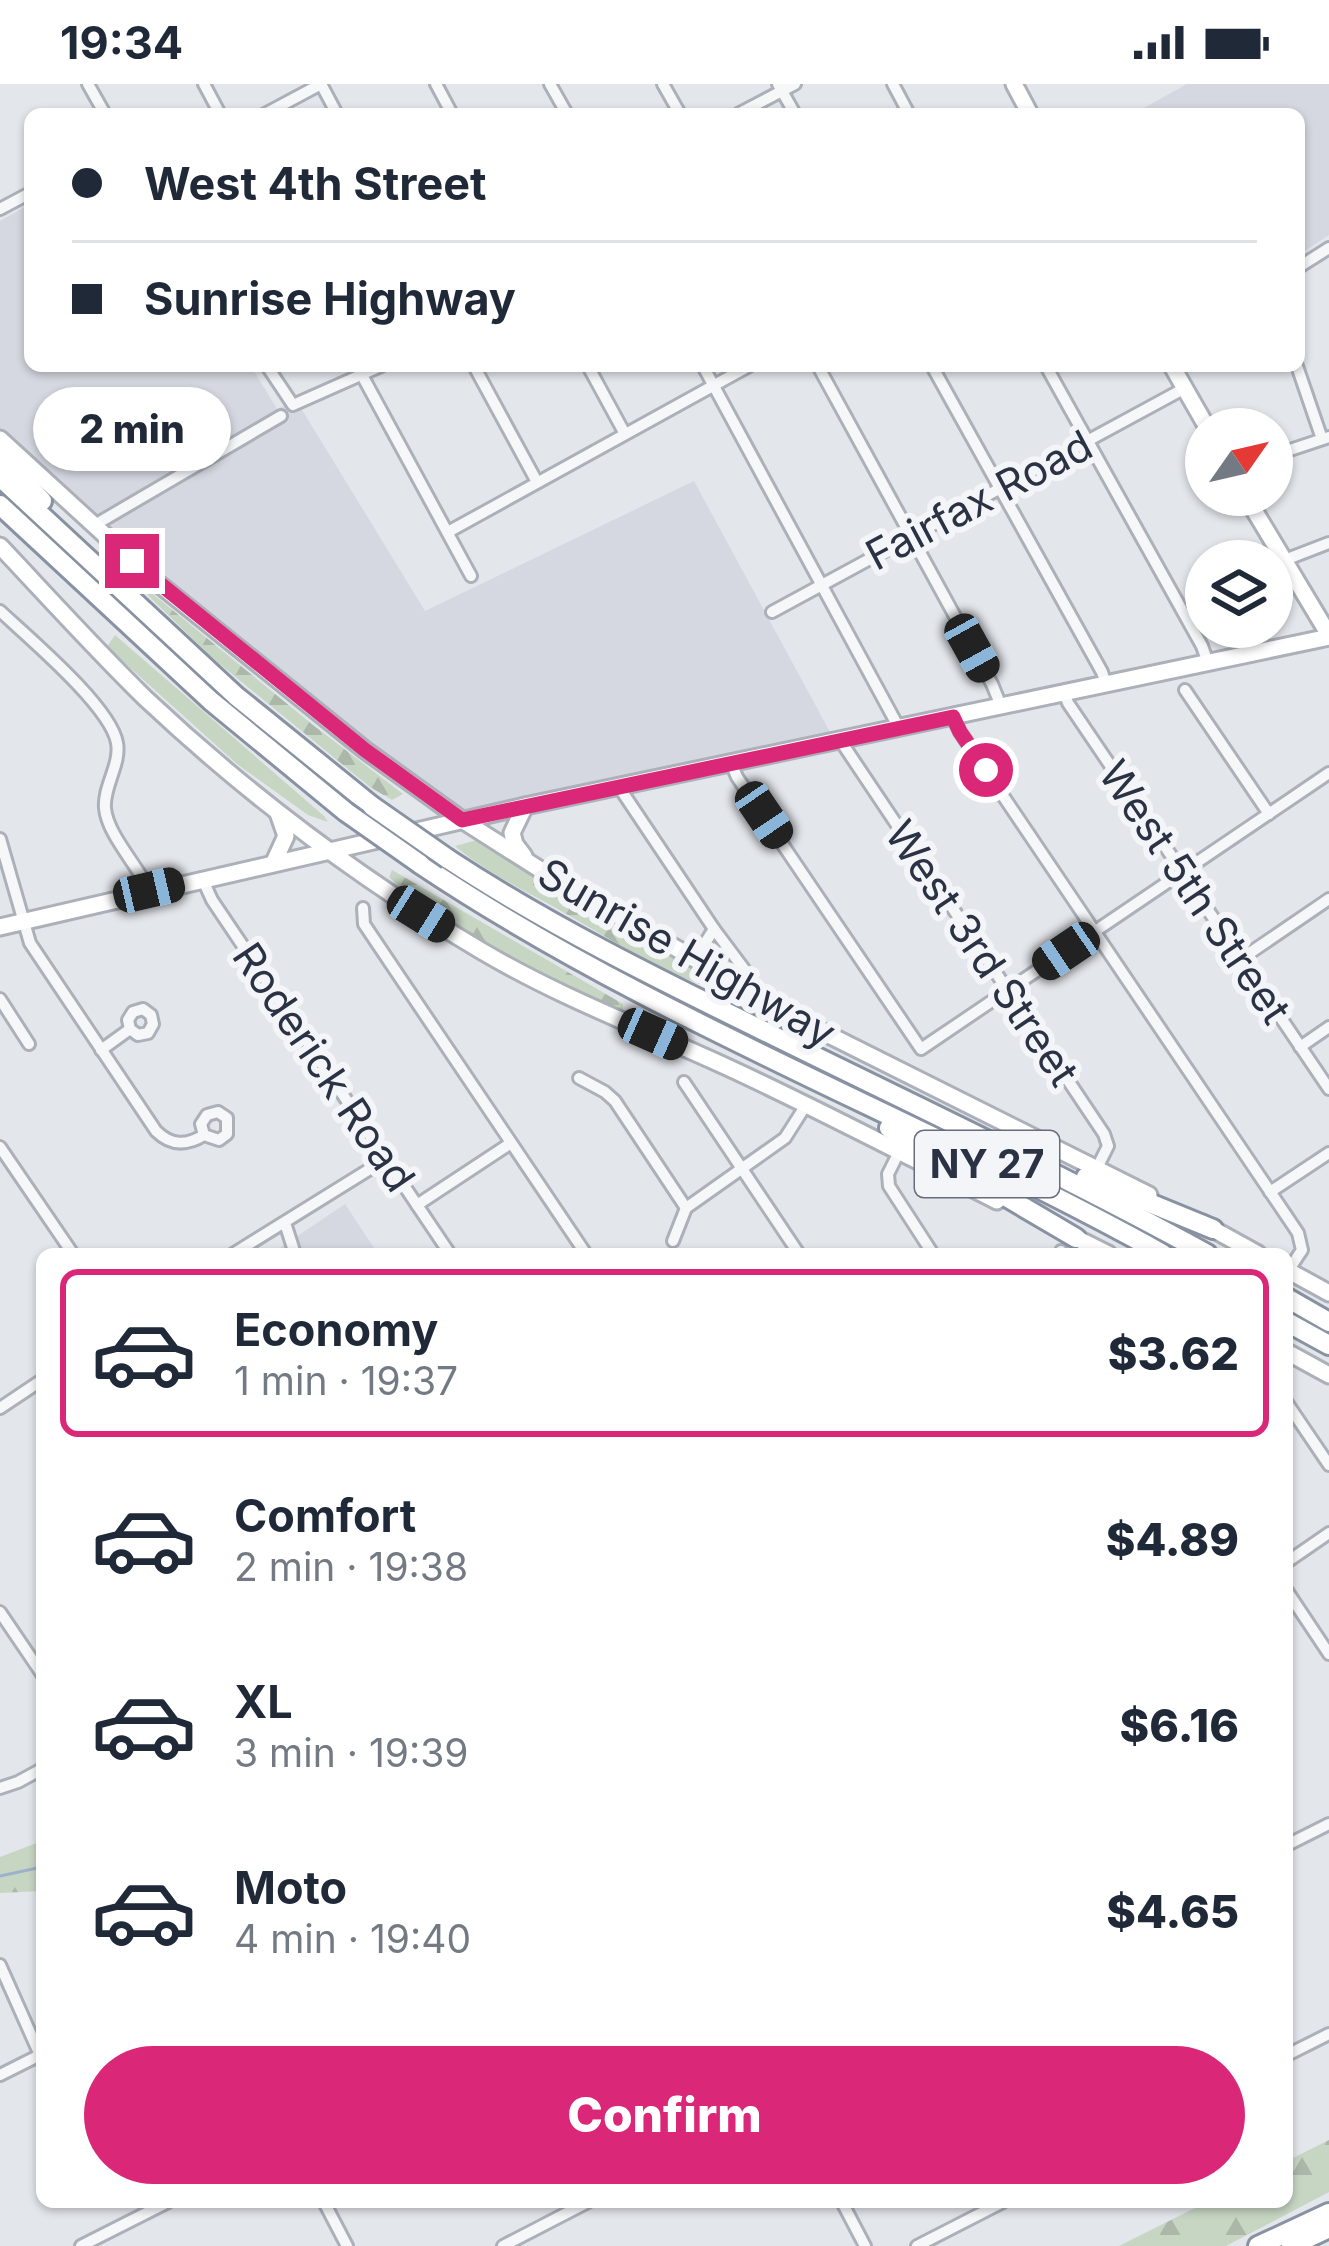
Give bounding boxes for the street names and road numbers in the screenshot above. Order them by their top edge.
street label: Fairfax Road [857,419,1100,580]
street label: West 5th Street [1089,751,1302,1033]
street label: West 3rd Street [875,811,1090,1095]
street label: Sunrise Highway [530,847,845,1058]
street label: Roderick Road [223,933,426,1201]
road number: NY 27 [915,1131,1059,1197]

